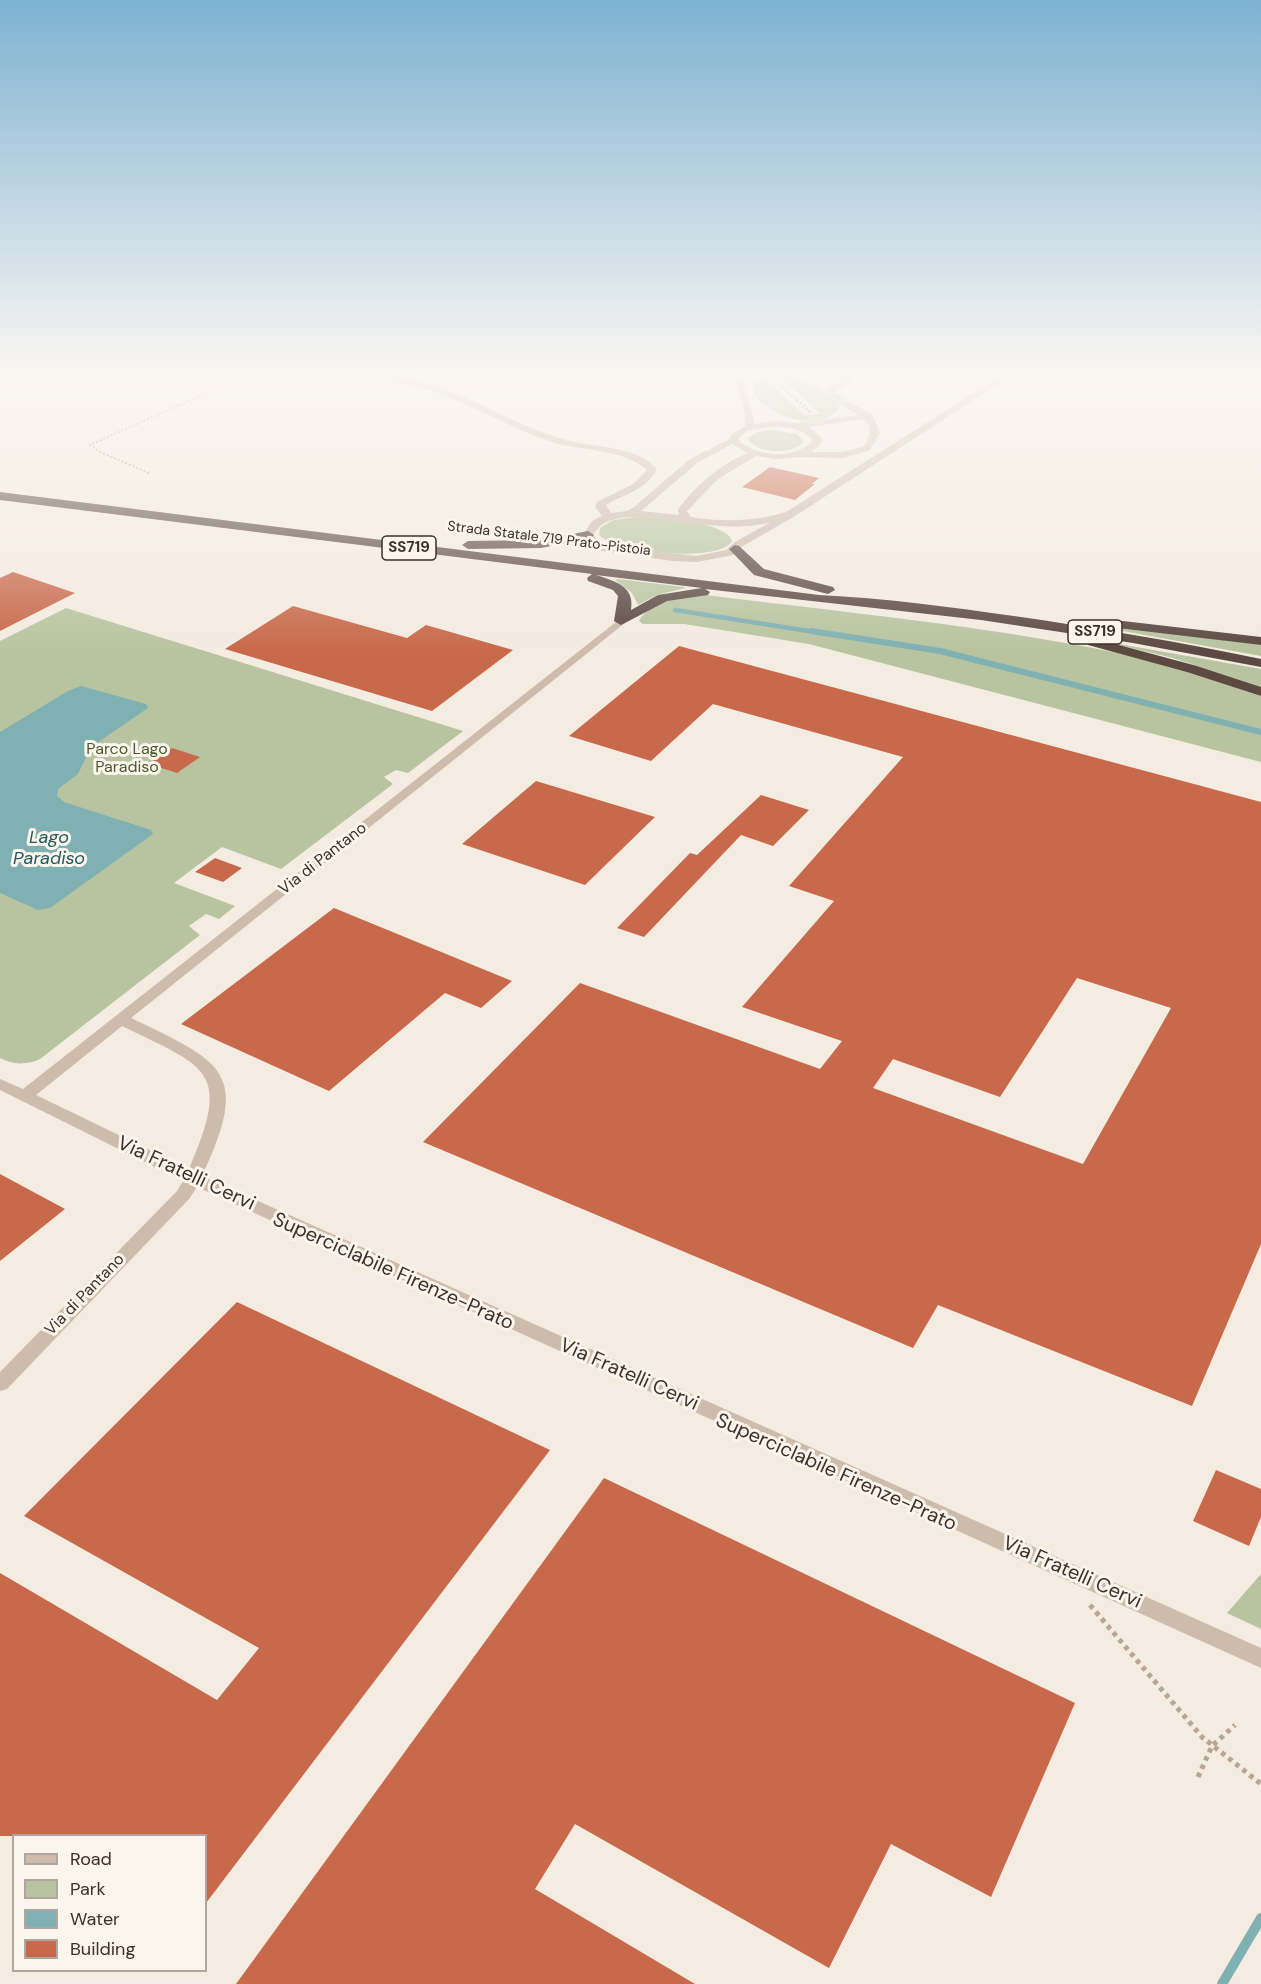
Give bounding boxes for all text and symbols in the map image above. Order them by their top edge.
street label: Strada Statale 719 Prato-Pistoia [446,518,652,560]
road number: SS719 [382,536,436,560]
road number: SS719 [1068,620,1122,644]
park label: Parco Lago Paradiso [86,740,168,778]
street label: Via di Pantano [275,819,371,899]
water label: Lago Paradiso [13,827,85,870]
street label: Via Fratelli Cervi [113,1132,259,1216]
street label: Superciclabile Firenze-Prato [269,1208,517,1336]
street label: Via di Pantano [41,1250,129,1340]
street label: Via Fratelli Cervi [556,1334,702,1416]
street label: Superciclabile Firenze-Prato [712,1409,960,1537]
street label: Via Fratelli Cervi [999,1532,1145,1614]
legend [12,1834,207,1972]
text: Road [70,1847,112,1871]
text: Park [70,1877,106,1901]
text: Water [70,1907,120,1931]
text: Building [70,1937,135,1961]

